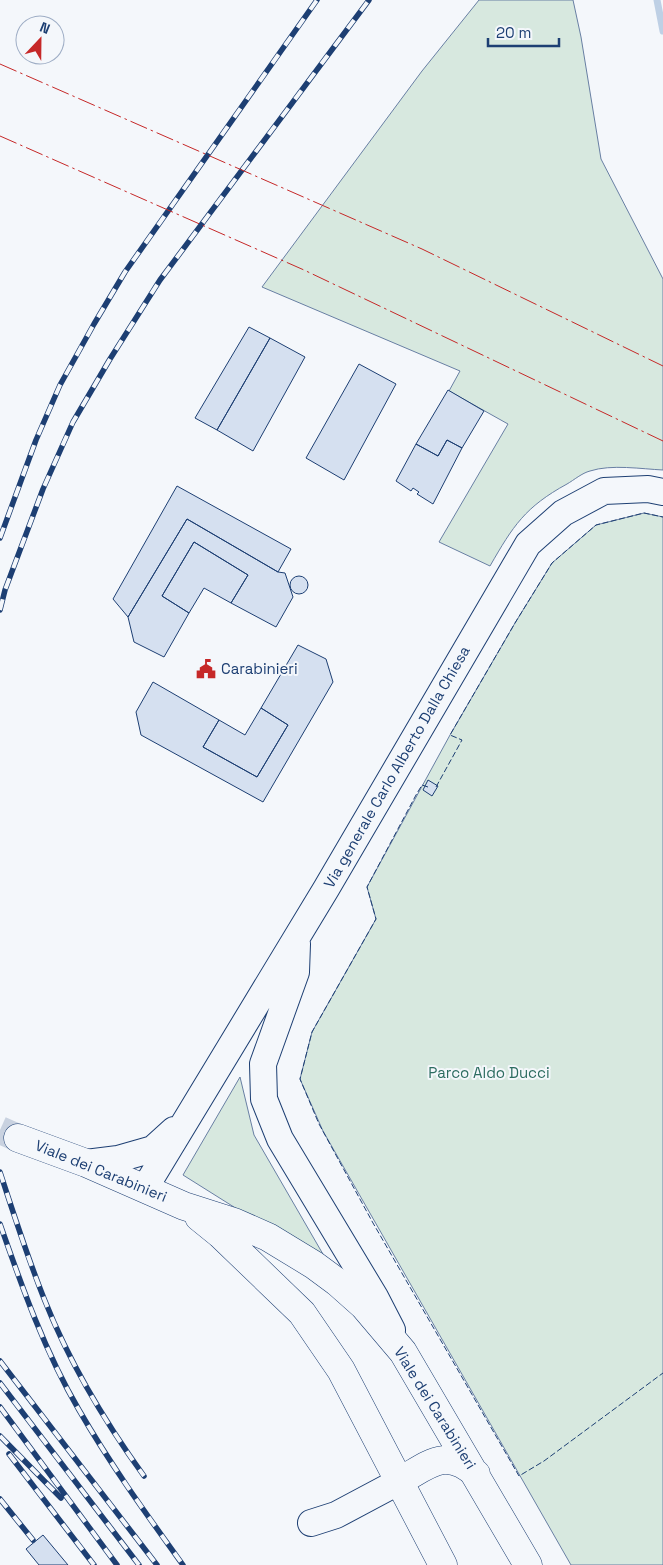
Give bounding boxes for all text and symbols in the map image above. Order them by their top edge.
north arrow [15,15,65,65]
scale bar [488,15,559,47]
text: N [37,18,53,38]
text: 20 m [496,23,531,42]
street label: Via generale Carlo Alberto Dalla Chiesa [319,642,474,891]
public building icon: Carabinieri [195,658,217,680]
place label: Carabinieri [221,659,298,678]
park label: Parco Aldo Ducci [428,1063,550,1082]
street label: Viale dei Carabinieri [32,1135,170,1206]
street label: Viale dei Carabinieri [390,1343,481,1472]

